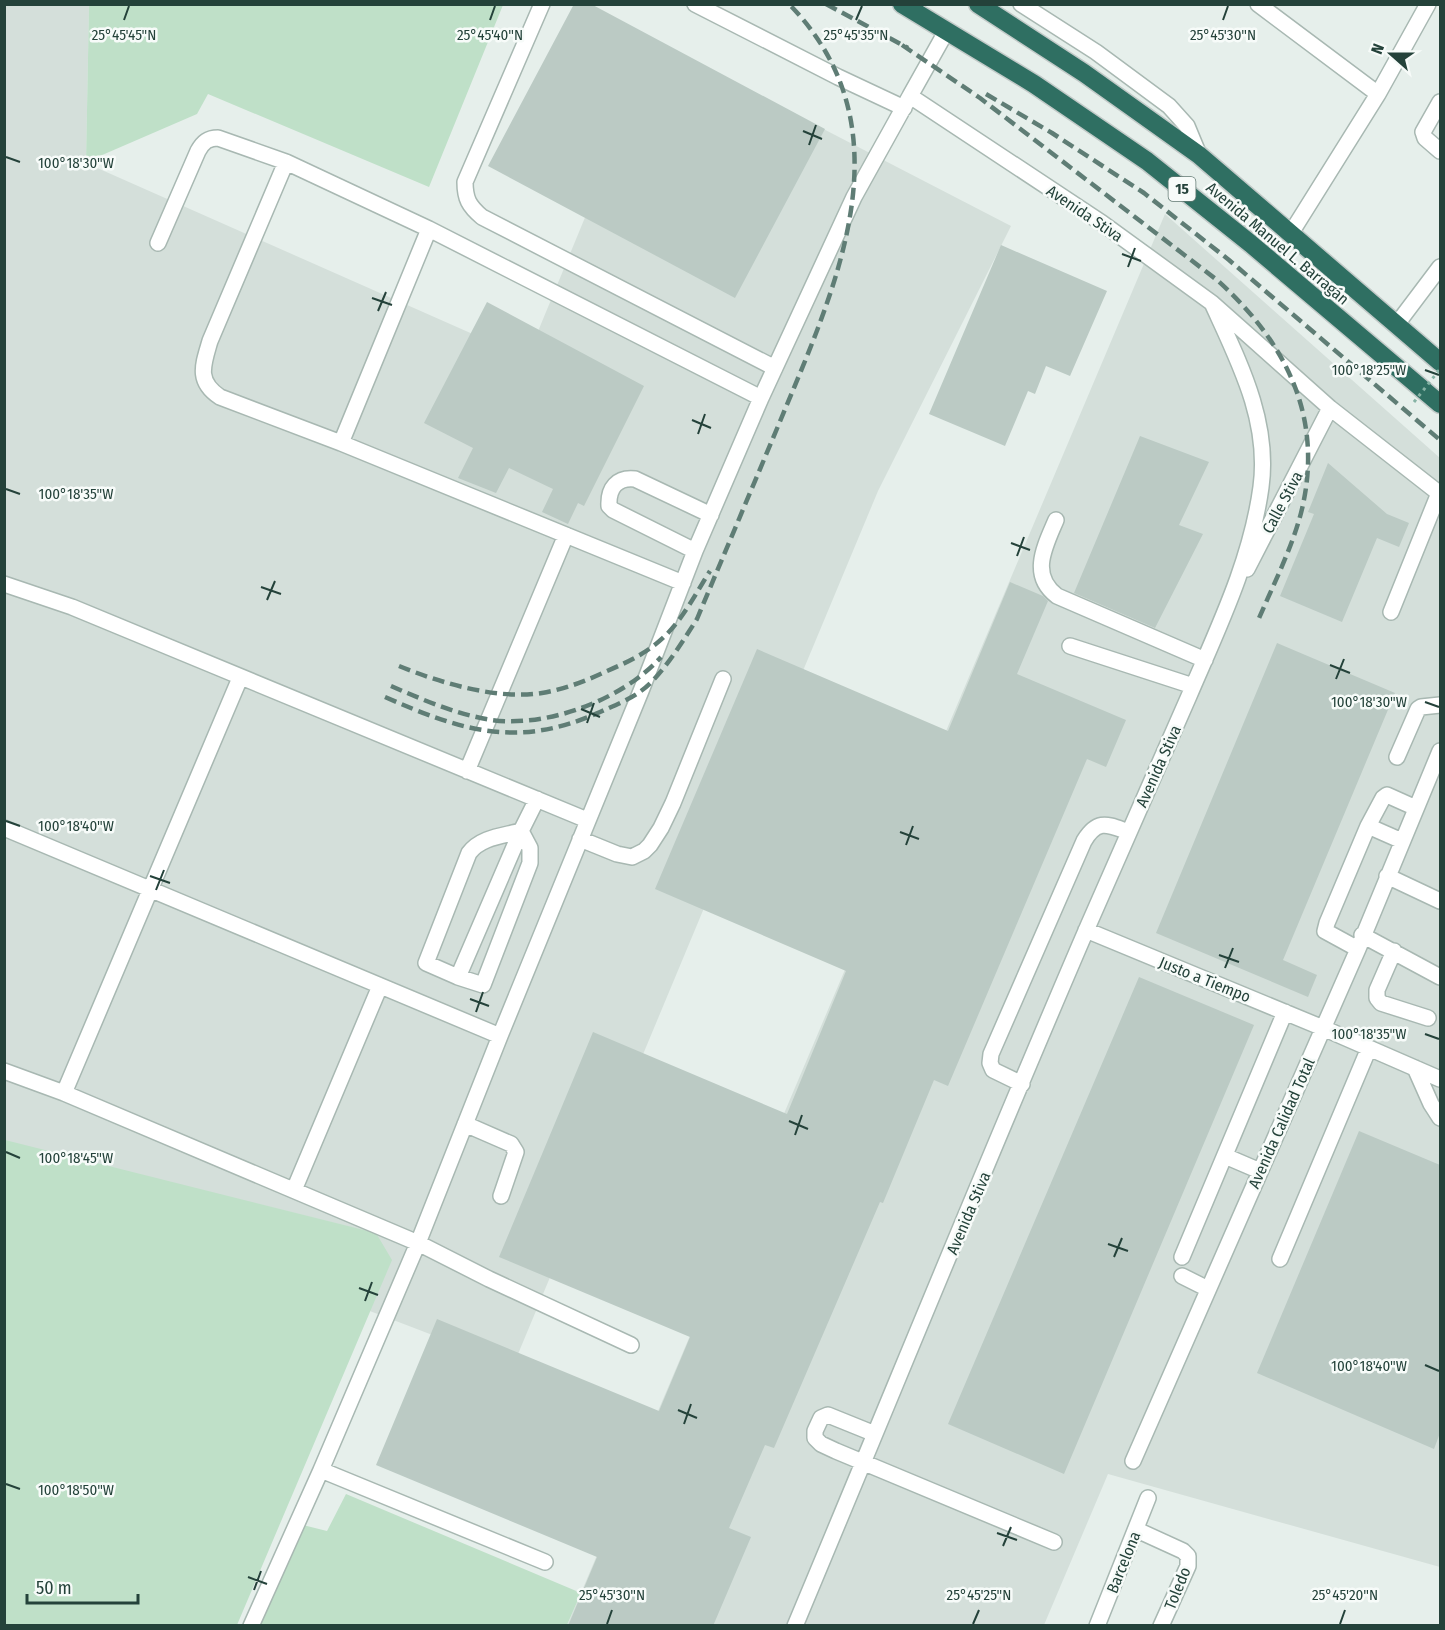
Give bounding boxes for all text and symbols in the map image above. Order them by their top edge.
north arrow [1361,24,1421,84]
text: 25°45'45"N [92,26,156,44]
text: 25°45'40"N [457,26,523,44]
text: 25°45'35"N [824,26,888,44]
text: 25°45'30"N [1190,26,1256,44]
text: N [1367,41,1388,57]
text: 100°18'30"W [38,154,114,172]
road number: 15 [1168,177,1196,201]
street label: Avenida Manuel L. Barragán [1202,178,1353,309]
street label: Avenida Stiva [1043,181,1127,246]
text: 100°18'25"W [1332,361,1406,379]
street label: Calle Stiva [1258,468,1307,537]
text: 100°18'35"W [39,485,113,503]
text: 100°18'30"W [1331,693,1407,711]
street label: Avenida Stiva [1132,722,1185,810]
text: 100°18'40"W [38,817,114,835]
street label: Justo a Tiempo [1156,953,1253,1006]
text: 100°18'35"W [1332,1025,1406,1043]
street label: Avenida Calidad Total [1244,1055,1319,1191]
text: 100°18'45"W [39,1149,113,1167]
street label: Avenida Stiva [943,1169,994,1257]
text: 100°18'40"W [1331,1357,1407,1375]
text: 100°18'50"W [38,1481,114,1499]
street label: Barcelona [1102,1528,1145,1596]
street label: Toledo [1160,1564,1195,1612]
scale bar [27,1567,138,1605]
text: 50 m [36,1577,72,1599]
text: 25°45'30"N [579,1586,645,1604]
text: 25°45'25"N [947,1586,1011,1604]
text: 25°45'20"N [1312,1586,1378,1604]

